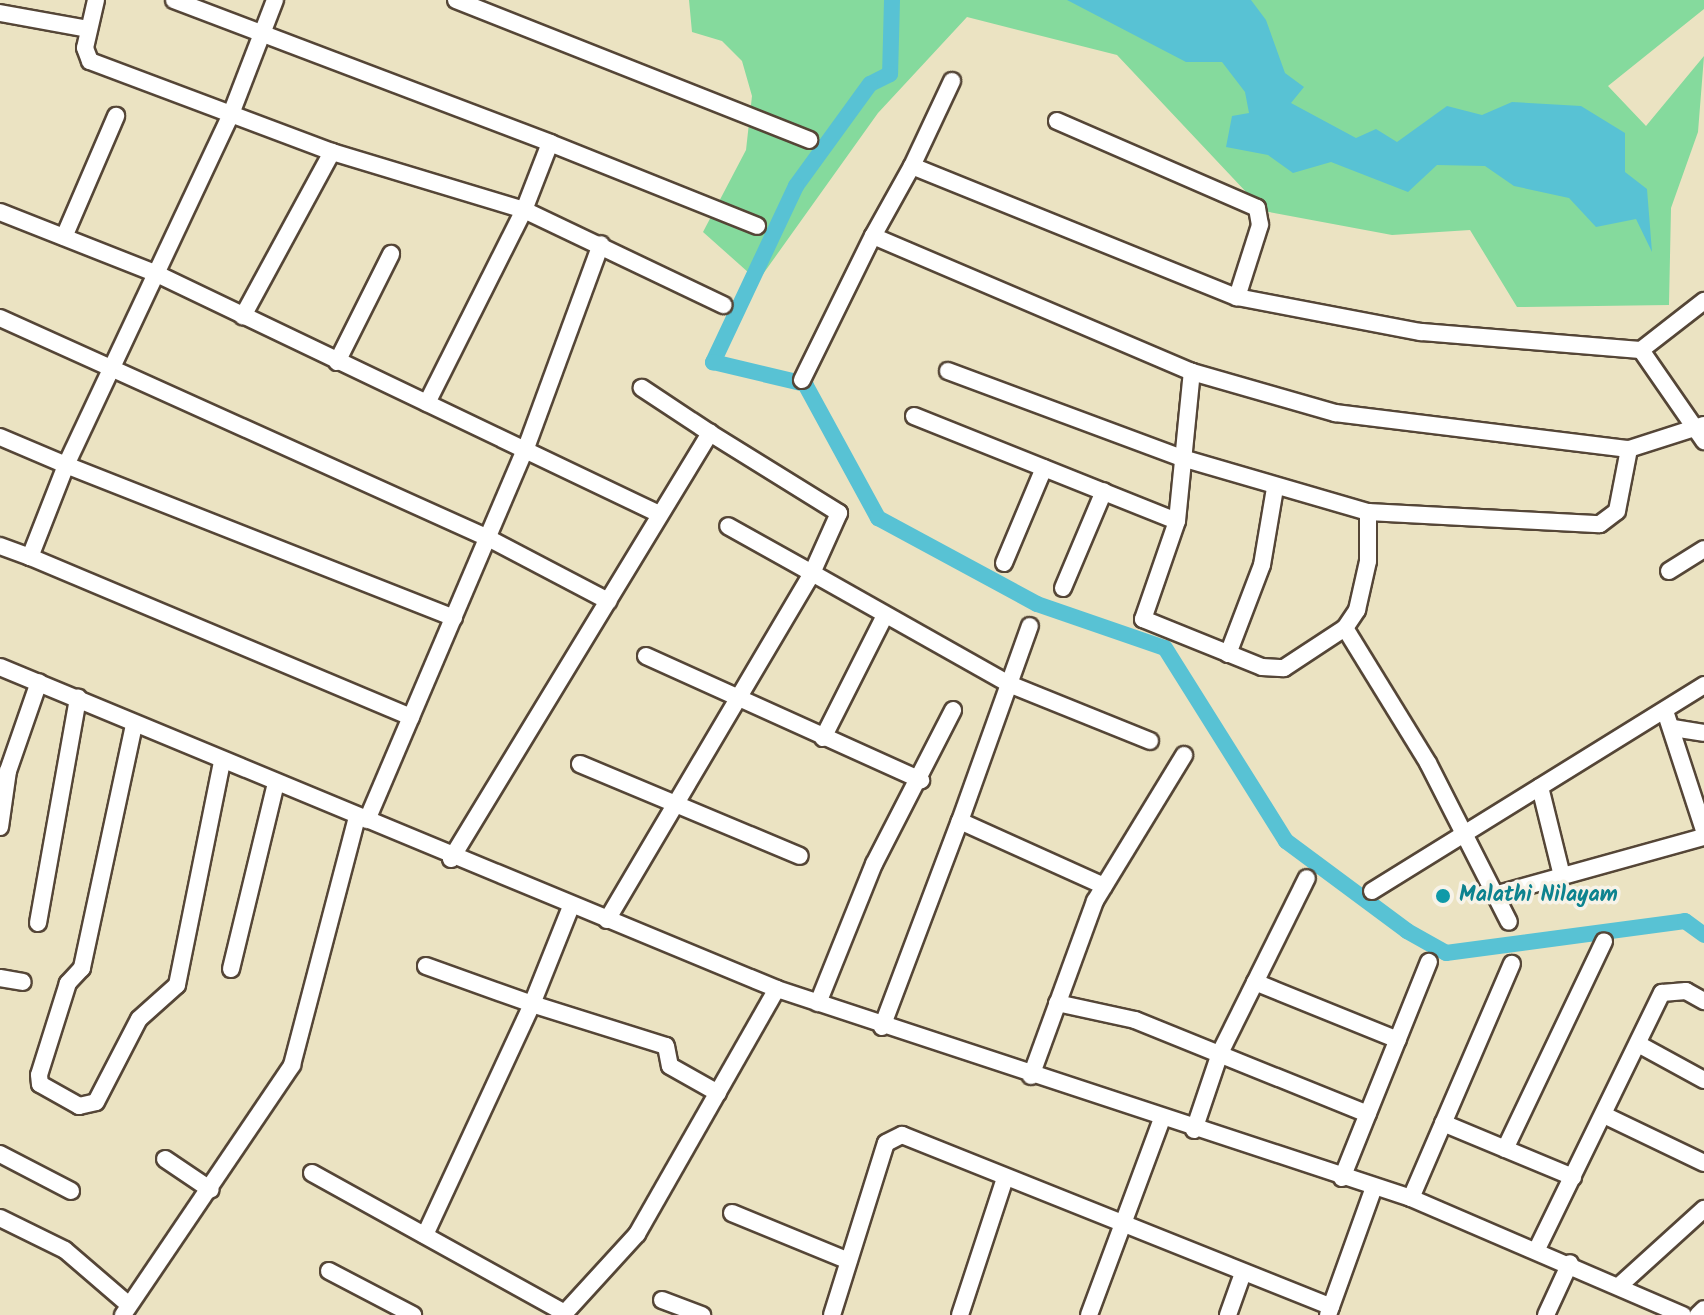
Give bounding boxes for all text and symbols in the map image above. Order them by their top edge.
place label: Malathi Nilayam [1459,883,1618,909]
marker: Malathi Nilayam [1434,887,1452,905]

